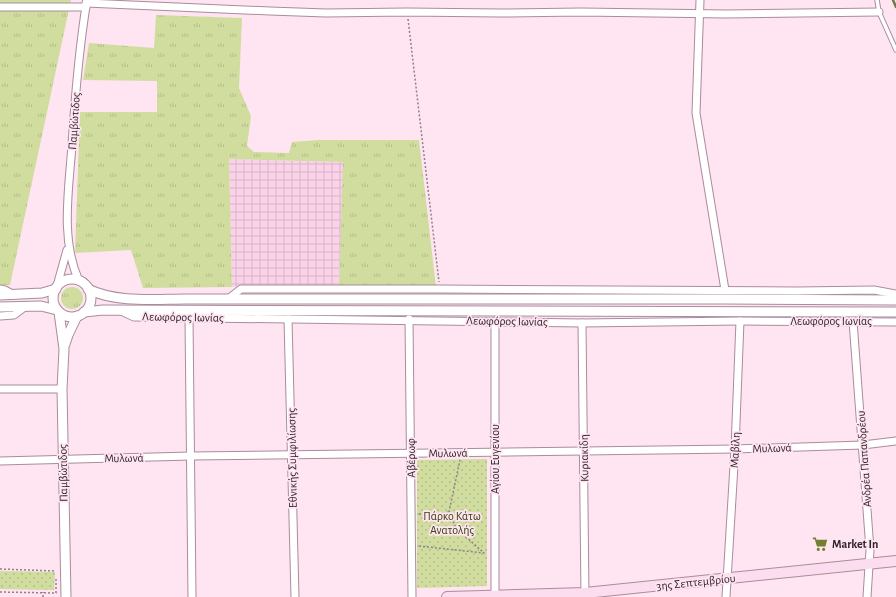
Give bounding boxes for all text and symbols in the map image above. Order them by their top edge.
street label: Παμβώτιδος [66,91,83,150]
street label: Λεωφόρος Ιωνίας [142,310,224,325]
street label: Λεωφόρος Ιωνίας [466,314,548,329]
street label: Λεωφόρος Ιωνίας [790,315,872,328]
street label: Εθνικής Συμφιλίωσης [285,407,300,508]
street label: Ανδρέα Παπανδρέου [855,410,873,508]
street label: Αγίου Ευγενίου [489,424,501,494]
street label: Μαβίλη [728,432,742,468]
street label: Κυριακίδη [578,434,590,482]
street label: Αβέρωφ [405,438,417,478]
street label: Μυλωνά [752,441,792,455]
street label: Παμβώτιδος [56,444,71,502]
street label: Μυλωνά [428,447,468,459]
street label: Μυλωνά [104,452,144,464]
park label: Πάρκο Κάτω Ανατολής [423,510,481,537]
supermarket icon: Market In [811,535,829,553]
place label: Market In [832,538,878,550]
street label: 3ης Σεπτεμβρίου [656,572,736,593]

